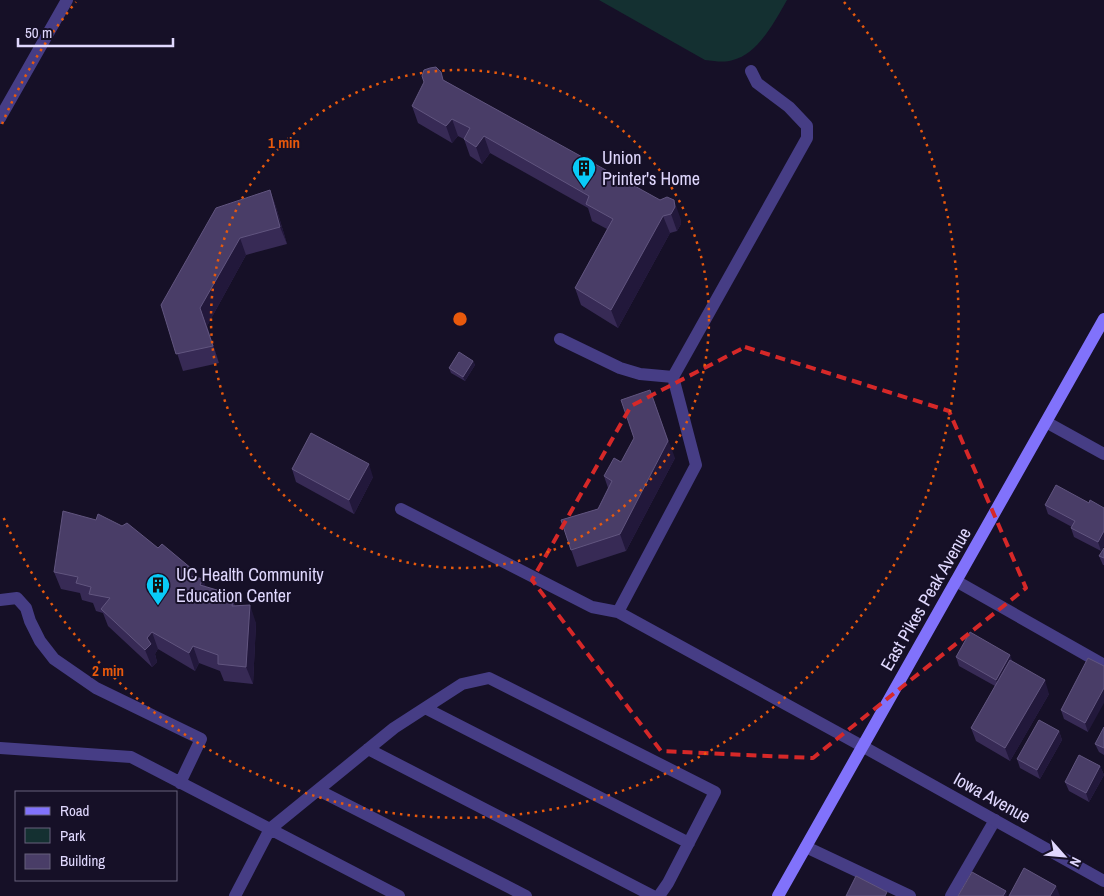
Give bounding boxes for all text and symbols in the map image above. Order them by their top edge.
scale bar [18,15,172,47]
text: 50 m [25,22,52,43]
text: 1 min [268,132,300,153]
place label: Union Printer's Home [602,145,700,191]
building icon: Union Printer's Home [571,155,597,189]
centre of rings [451,310,469,328]
street label: East Pikes Peak Avenue [874,523,977,675]
place label: UC Health Community Education Center [176,562,324,608]
building icon: UC Health Community Education Center [145,572,171,606]
text: 2 min [92,660,124,681]
street label: Iowa Avenue [949,766,1035,829]
legend [15,791,178,881]
text: Road [60,800,89,821]
text: Park [60,825,86,846]
north arrow [1039,831,1089,881]
text: Building [60,850,105,871]
text: N [1066,854,1085,870]

